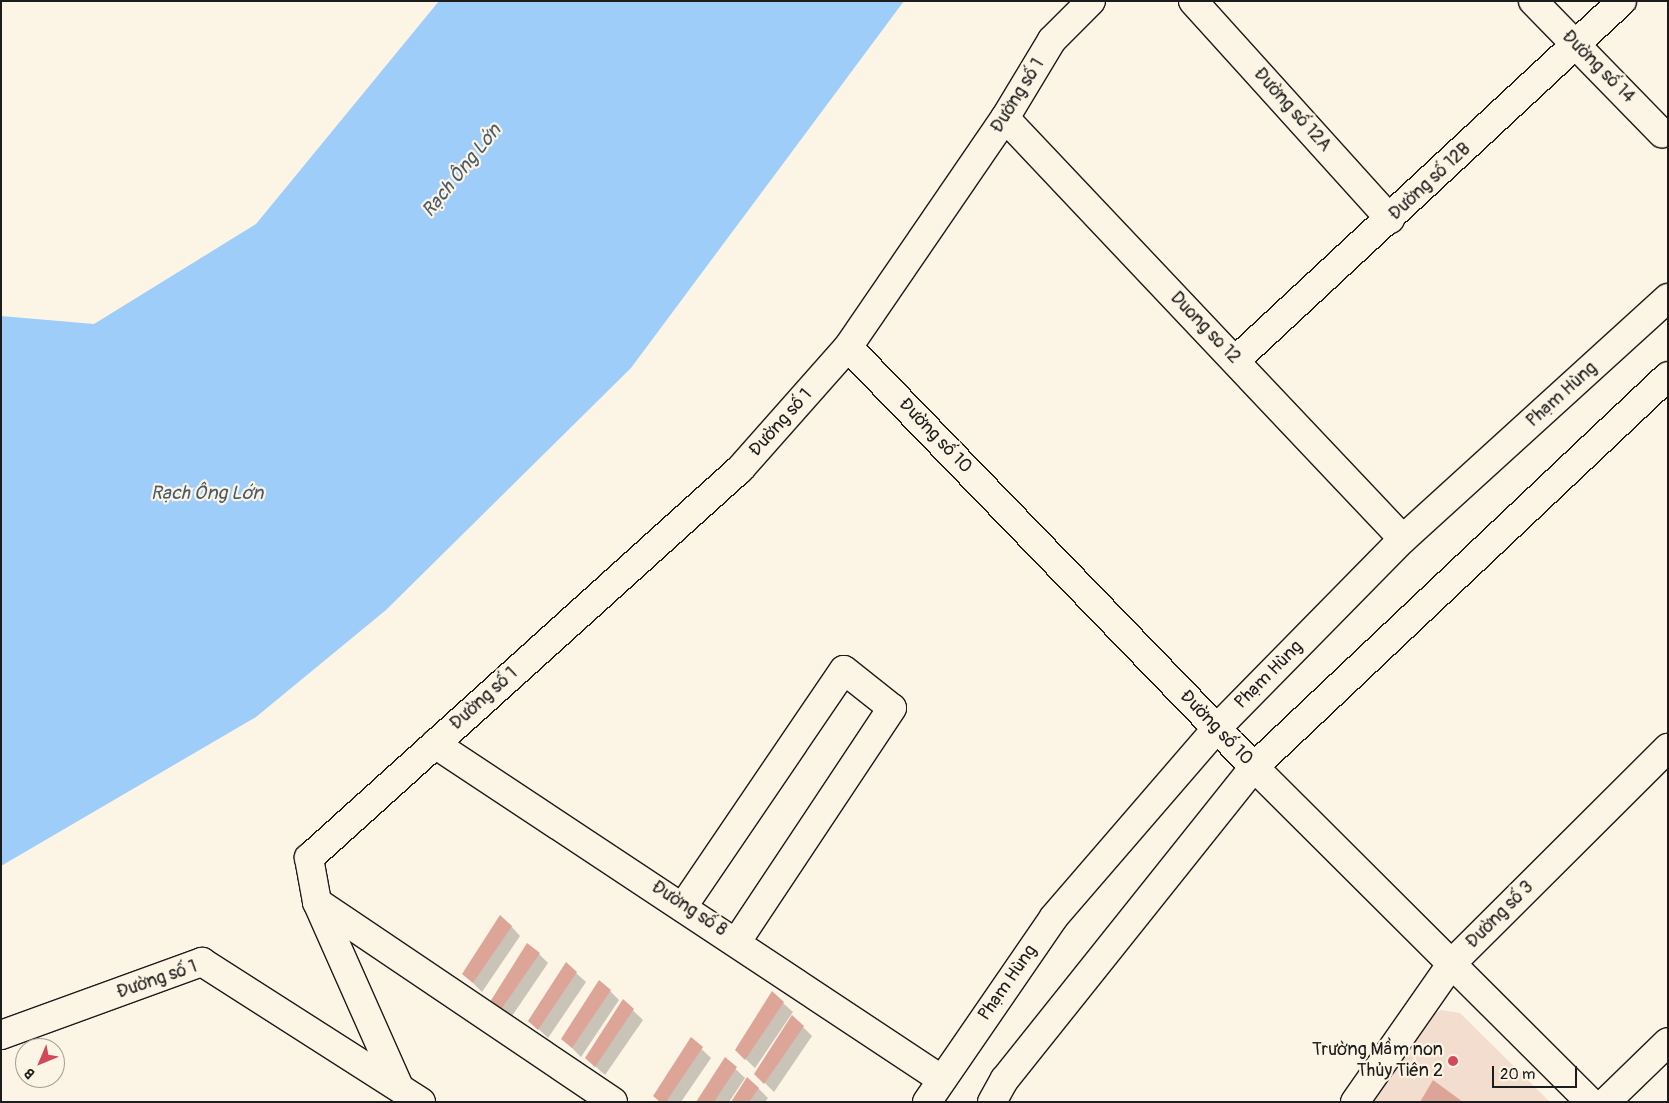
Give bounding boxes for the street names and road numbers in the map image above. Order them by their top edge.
street label: Đường số 14 [1557,26,1639,108]
street label: Đường số 1 [987,55,1049,137]
street label: Đường số 12A [1249,64,1335,156]
street label: Đường số 12B [1385,139,1475,225]
street label: Duong so 12 [1166,288,1244,368]
street label: Phạm Hùng [1522,358,1602,432]
street label: Đường số 1 [745,385,817,461]
street label: Đường số 10 [894,394,976,478]
street label: Phạm Hùng [1231,637,1307,713]
street label: Đường số 1 [446,663,522,735]
street label: Đường số 10 [1175,686,1257,770]
street label: Đường số 8 [647,877,731,941]
street label: Đường số 3 [1462,877,1538,953]
street label: Phạm Hùng [974,941,1042,1025]
street label: Đường số 1 [114,956,200,1004]

